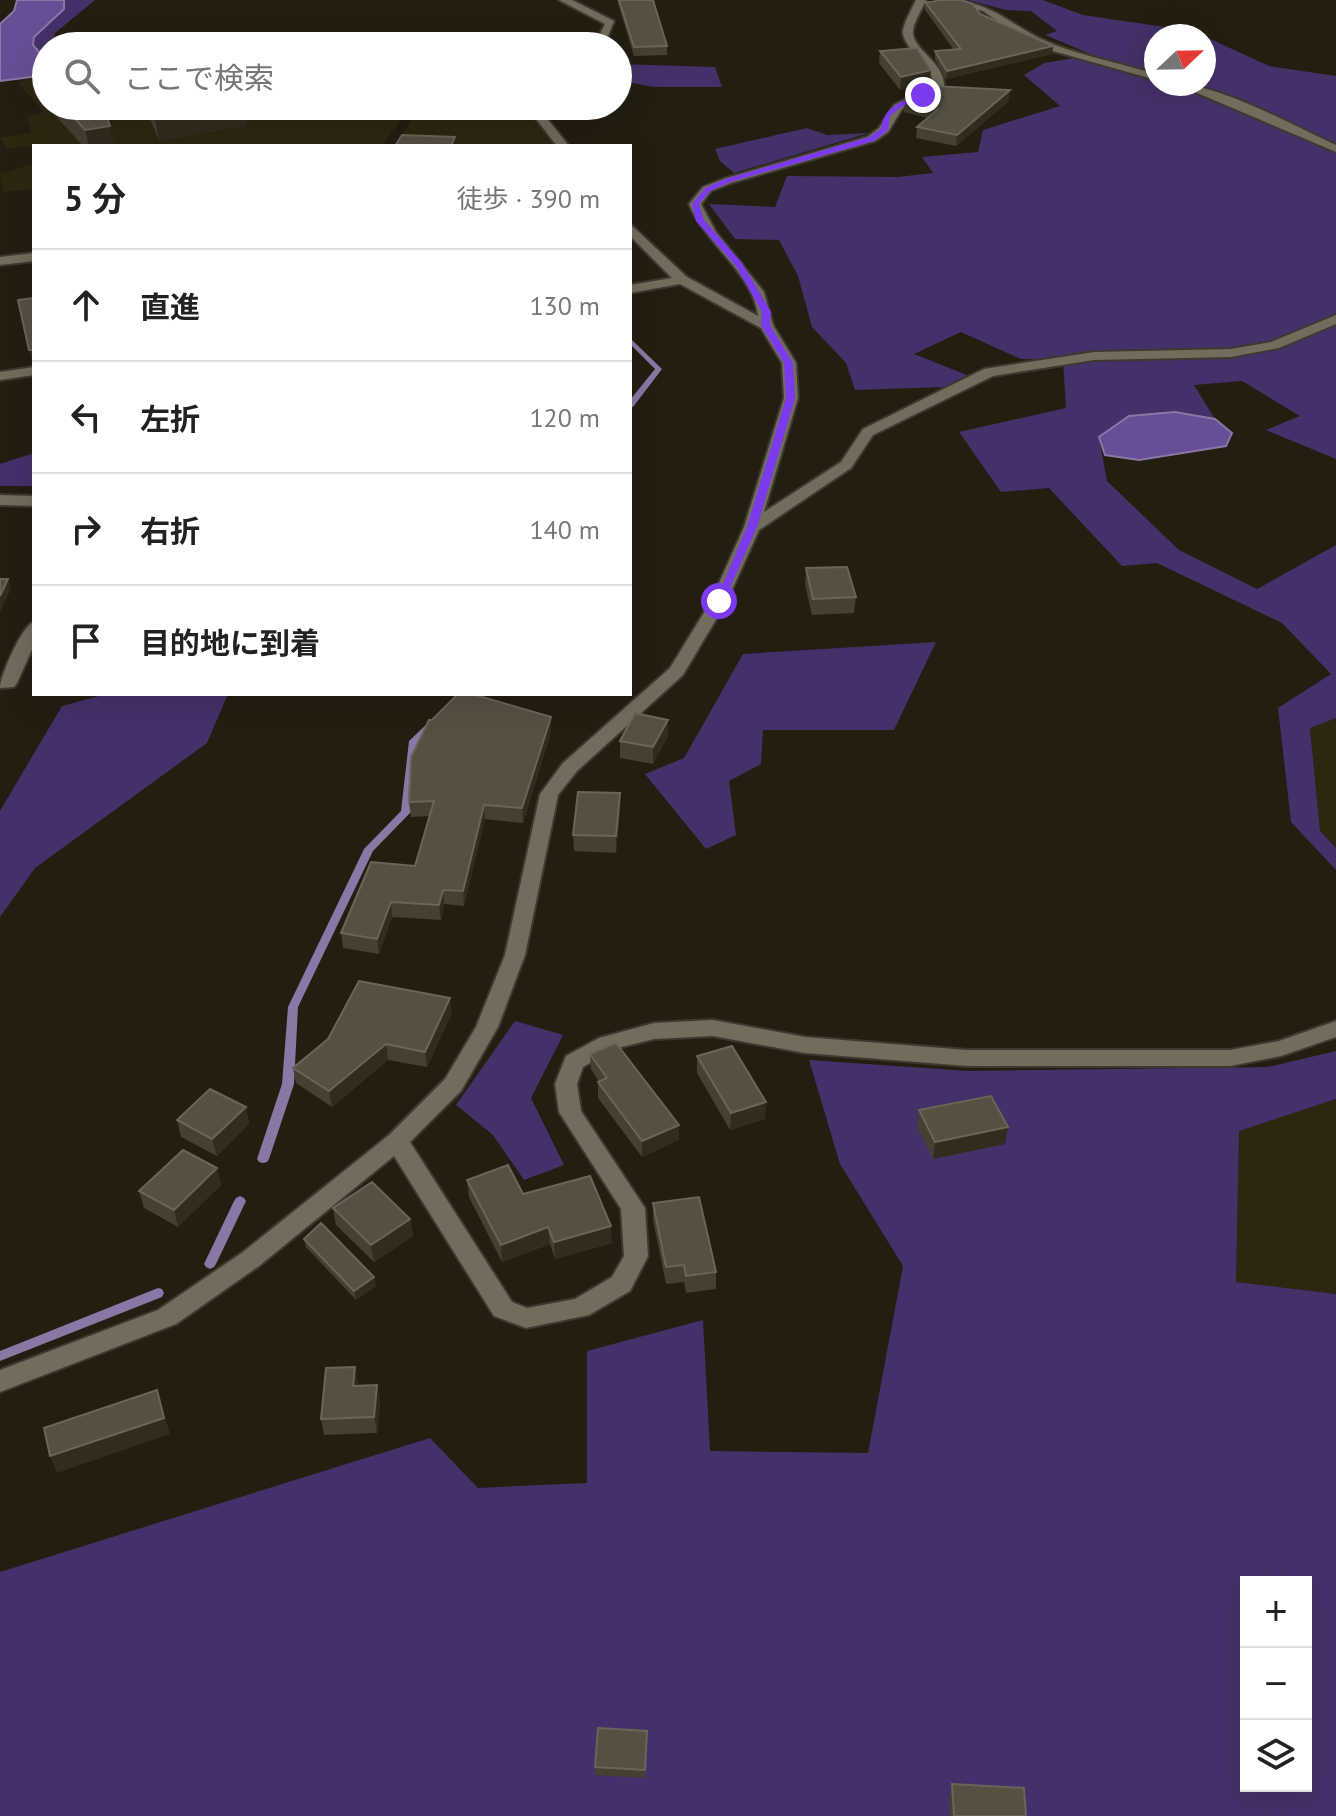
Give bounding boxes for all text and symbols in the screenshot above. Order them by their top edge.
north arrow [1144,24,1216,96]
search box [32,32,632,120]
icon: search [60,54,104,98]
text: ここで検索 [124,58,274,97]
route end [905,77,941,113]
text: 5 分 [64,176,126,220]
text: 徒歩 · 390 m [457,182,600,215]
icon: ahead [64,283,108,327]
text: 直進 [140,287,200,326]
text: 130 m [529,289,600,322]
icon: left [64,395,108,439]
text: 左折 [140,399,200,438]
text: 120 m [529,401,600,434]
icon: right [64,507,108,551]
text: 右折 [140,511,200,550]
text: 140 m [529,513,600,546]
route start [701,583,737,619]
icon: arrive [64,619,108,663]
text: 目的地に到着 [140,623,320,662]
map controls [1240,1576,1312,1792]
button: + [1240,1576,1312,1648]
button: − [1240,1648,1312,1720]
button: layers [1240,1720,1312,1792]

